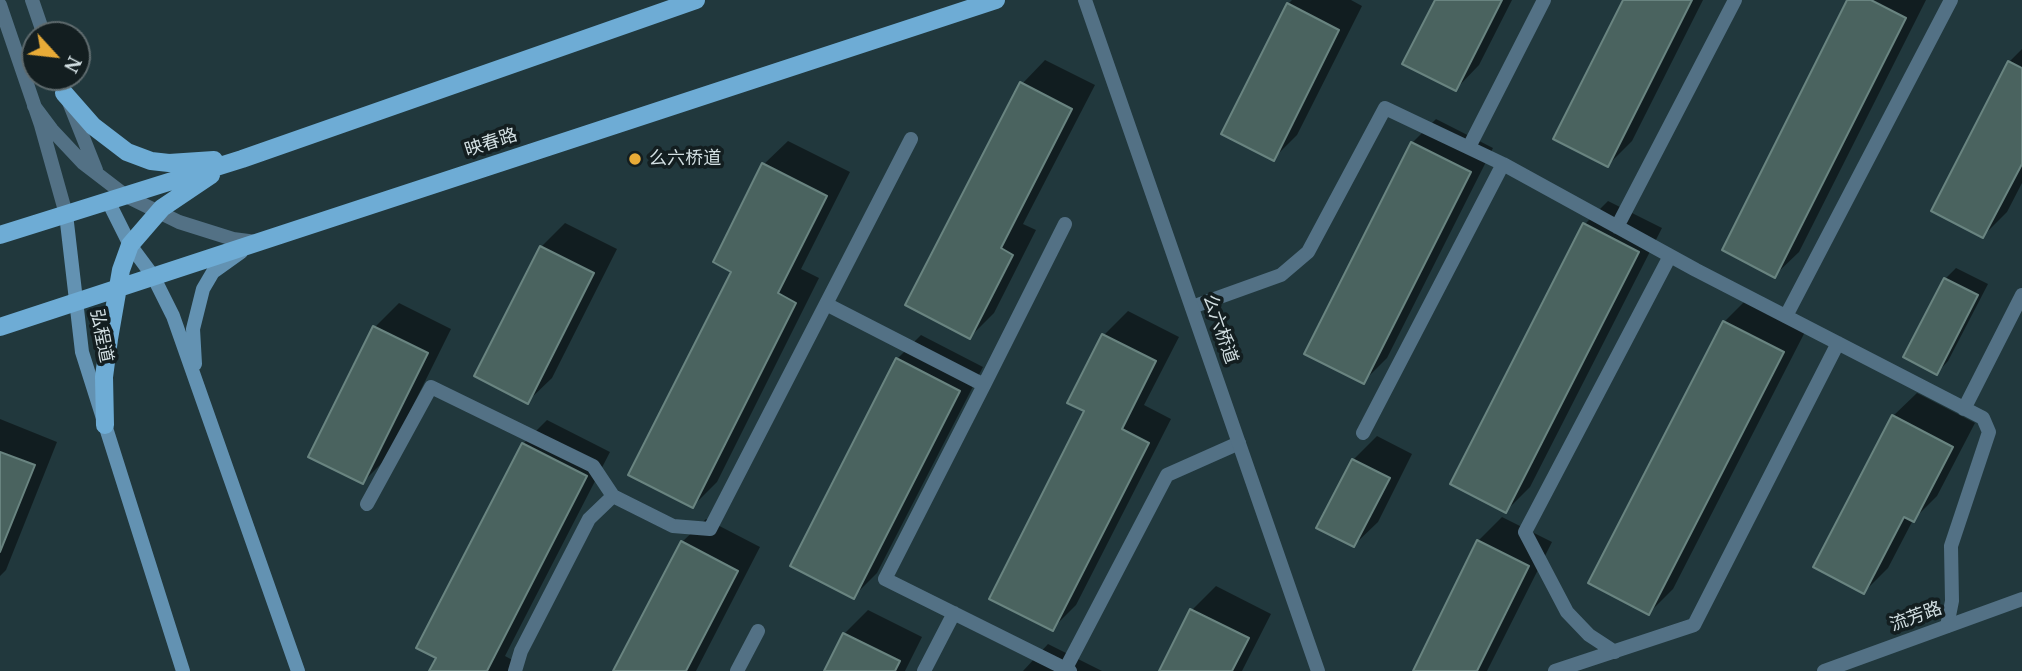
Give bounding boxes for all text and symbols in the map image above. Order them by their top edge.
north arrow [21,21,91,91]
text: N [58,52,88,77]
street label: 映春路 [462,124,520,162]
place label: 么六桥道 [649,148,721,170]
marker: 么六桥道 [627,151,643,167]
street label: 么六桥道 [1198,291,1242,367]
street label: 弘程道 [85,307,117,365]
street label: 流芳路 [1887,598,1945,636]

